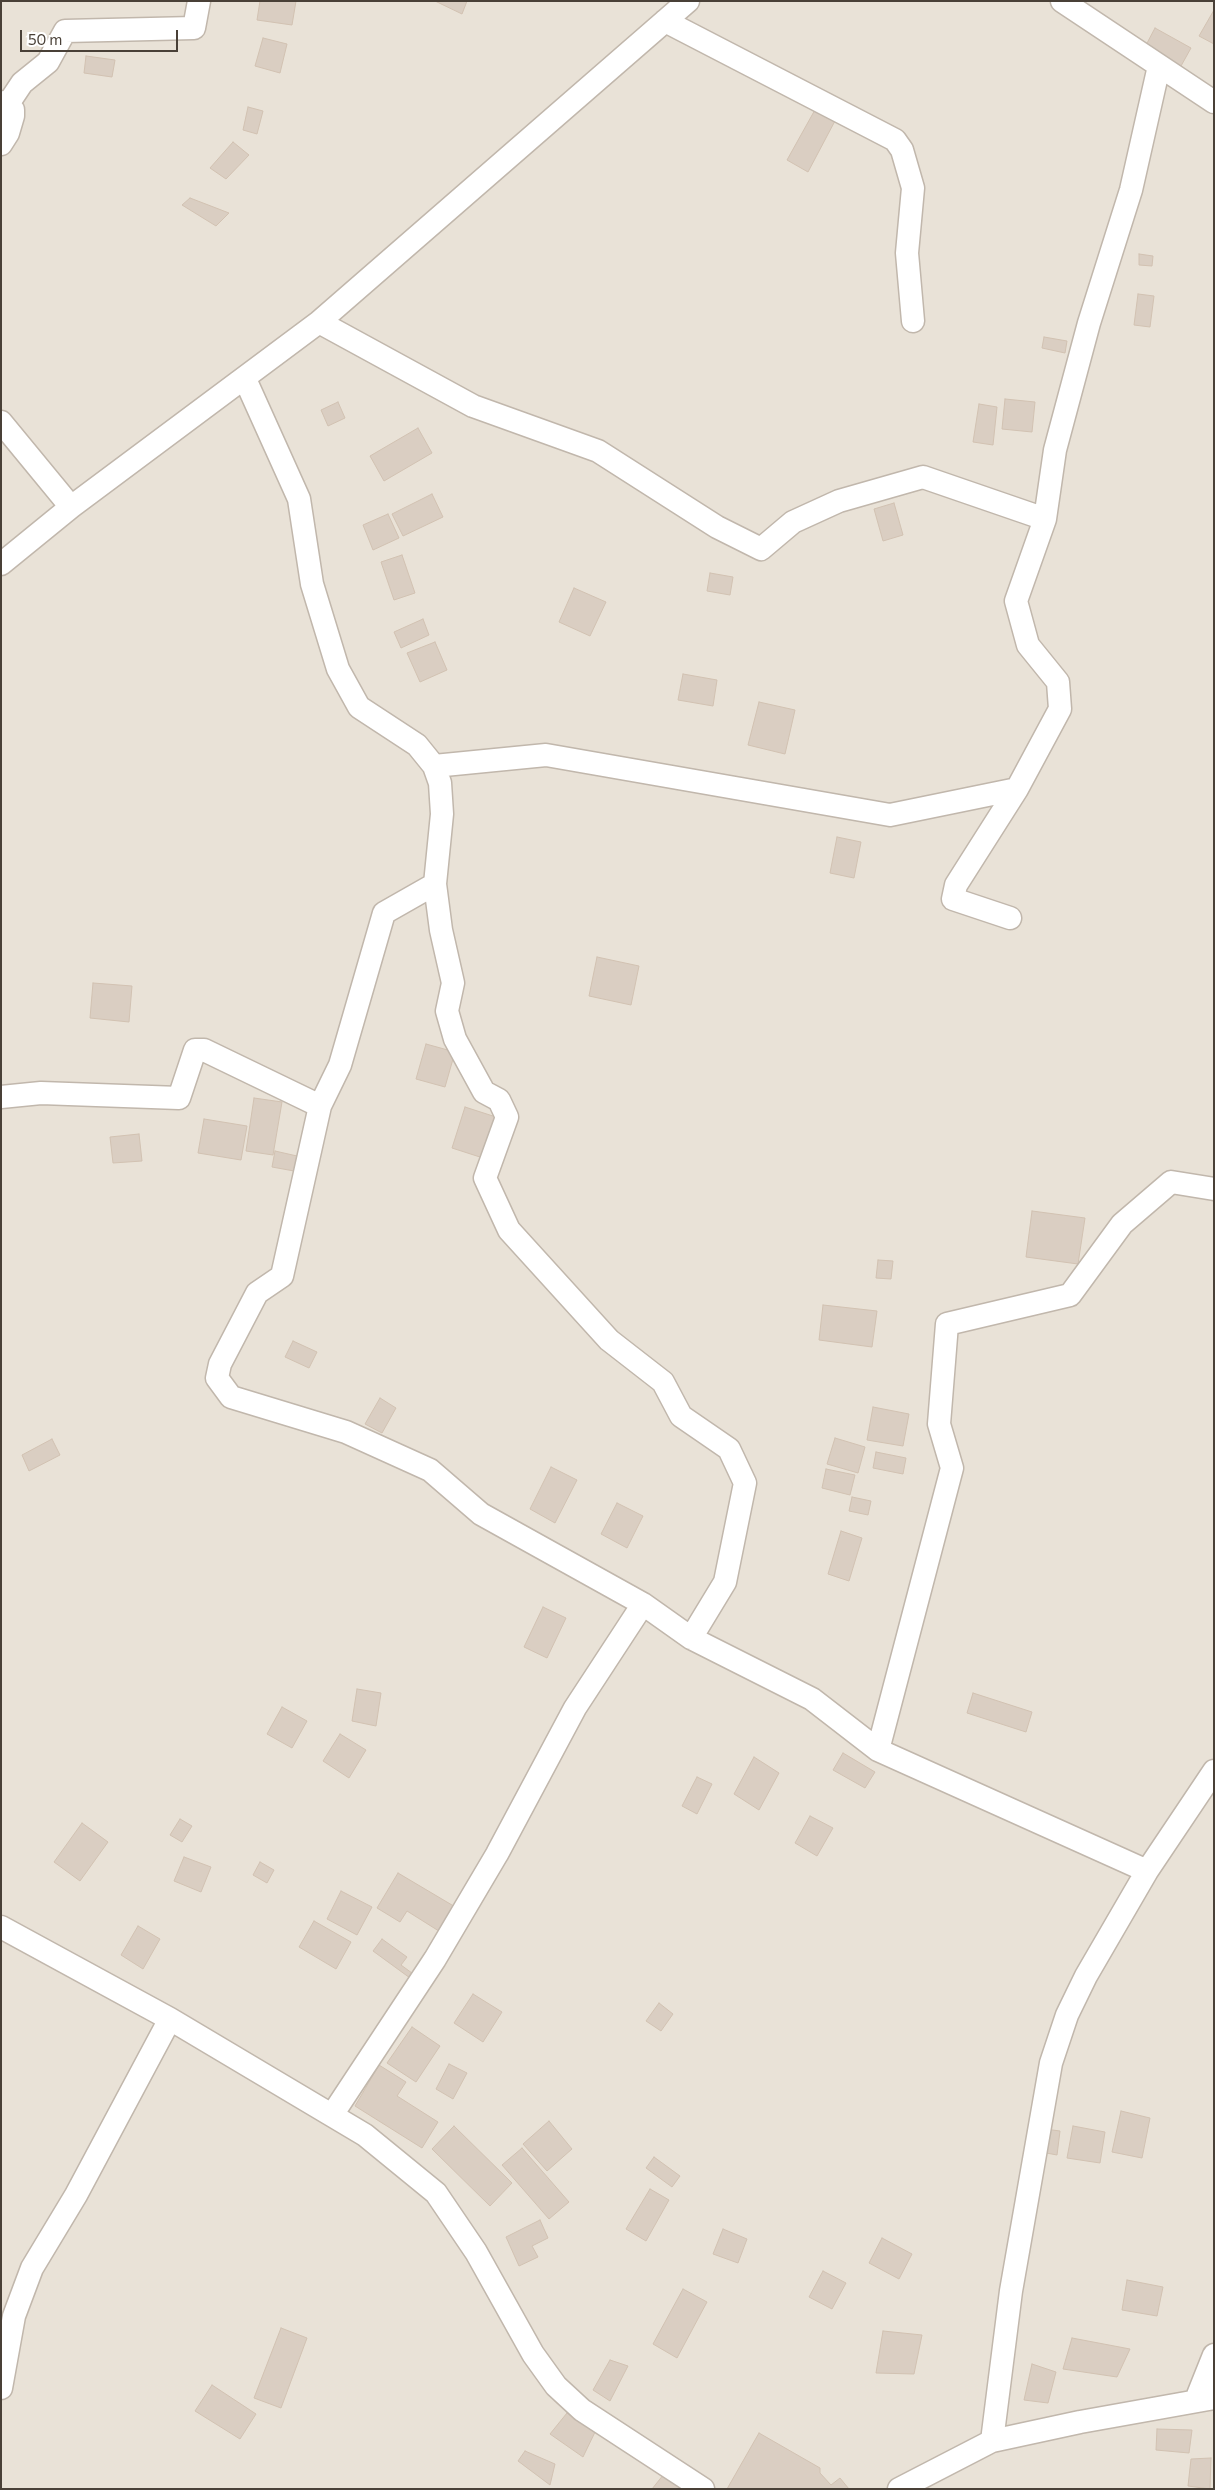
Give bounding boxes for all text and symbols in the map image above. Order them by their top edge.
scale bar [22,20,180,52]
text: 50 m [28,30,62,48]

